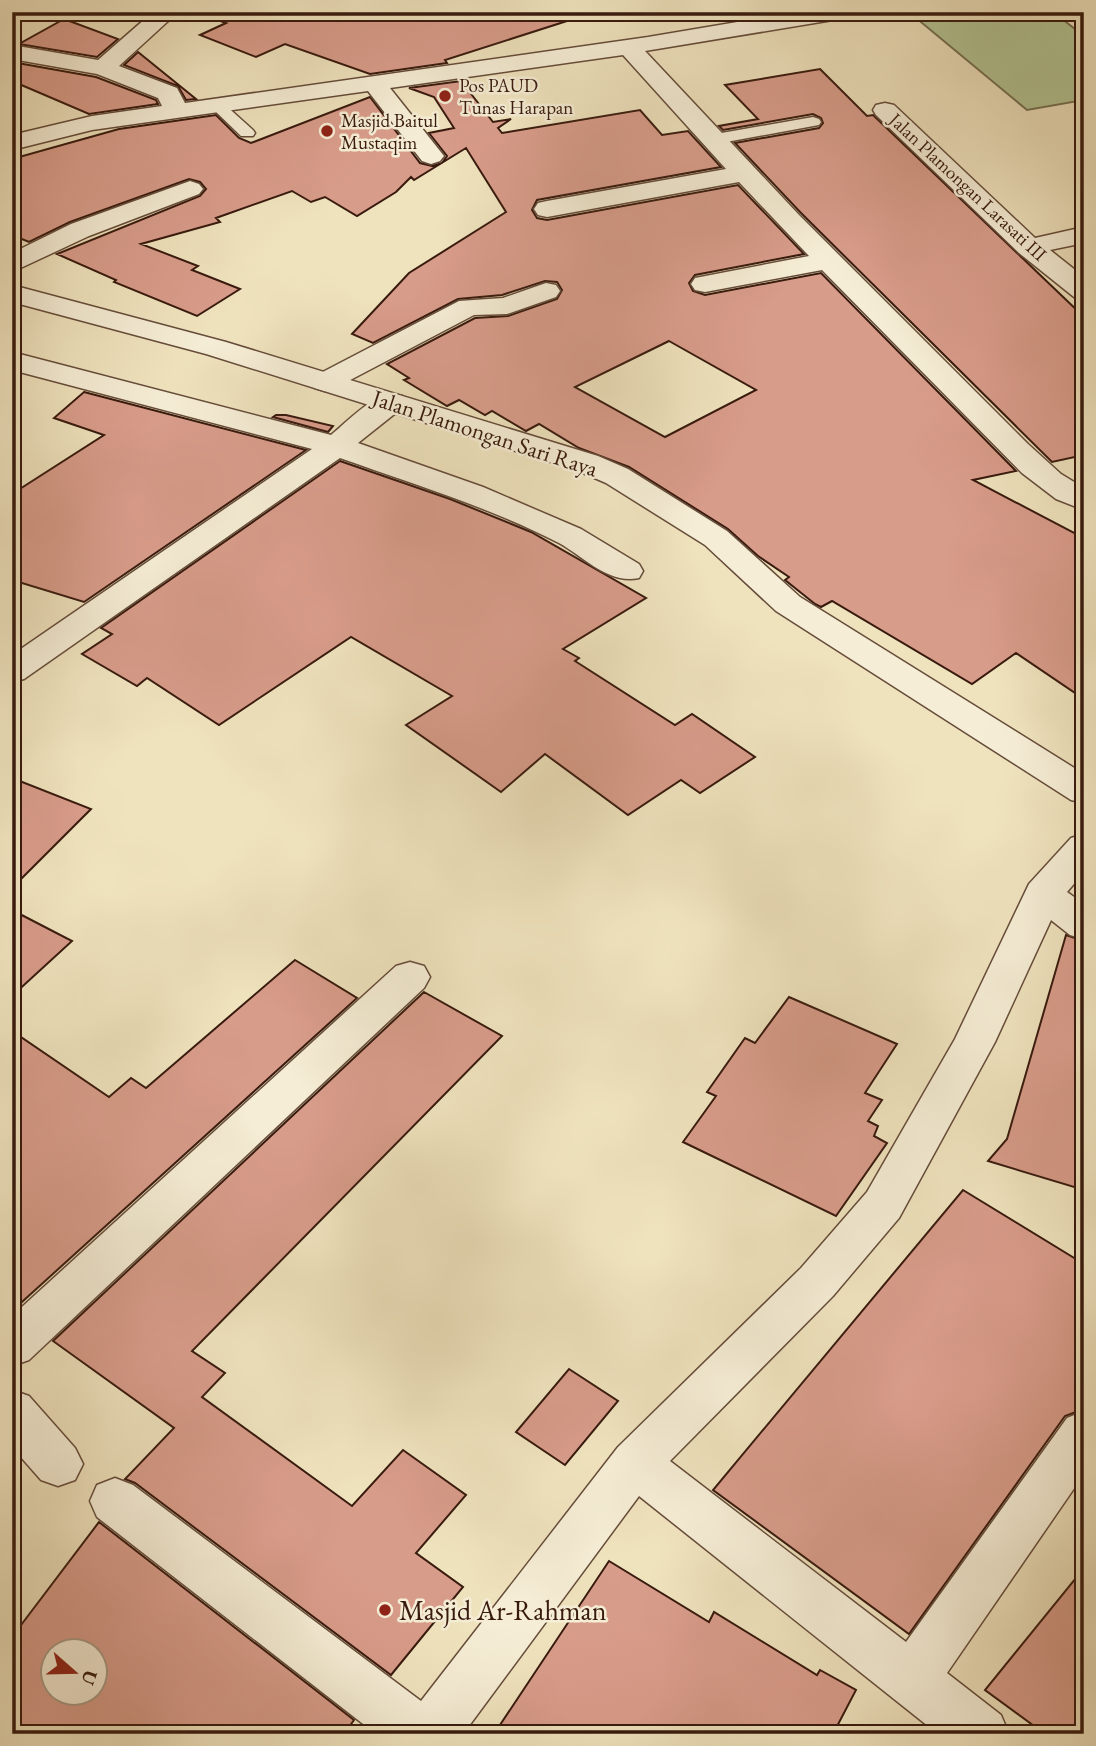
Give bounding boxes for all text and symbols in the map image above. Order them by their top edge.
place label: Pos PAUD Tunas Harapan [459,73,573,120]
marker: Pos PAUD Tunas Harapan [437,88,453,104]
street label: Jalan Plamongan Larasati III [882,106,1052,267]
place label: Masjid Baitul Mustaqim [341,108,438,155]
marker: Masjid Baitul Mustaqim [319,123,335,139]
street label: Jalan Plamongan Sari Raya [367,382,602,484]
place label: Masjid Ar-Rahman [399,1592,607,1628]
marker: Masjid Ar-Rahman [377,1602,393,1618]
north arrow [38,1638,108,1708]
text: U [75,1667,104,1689]

